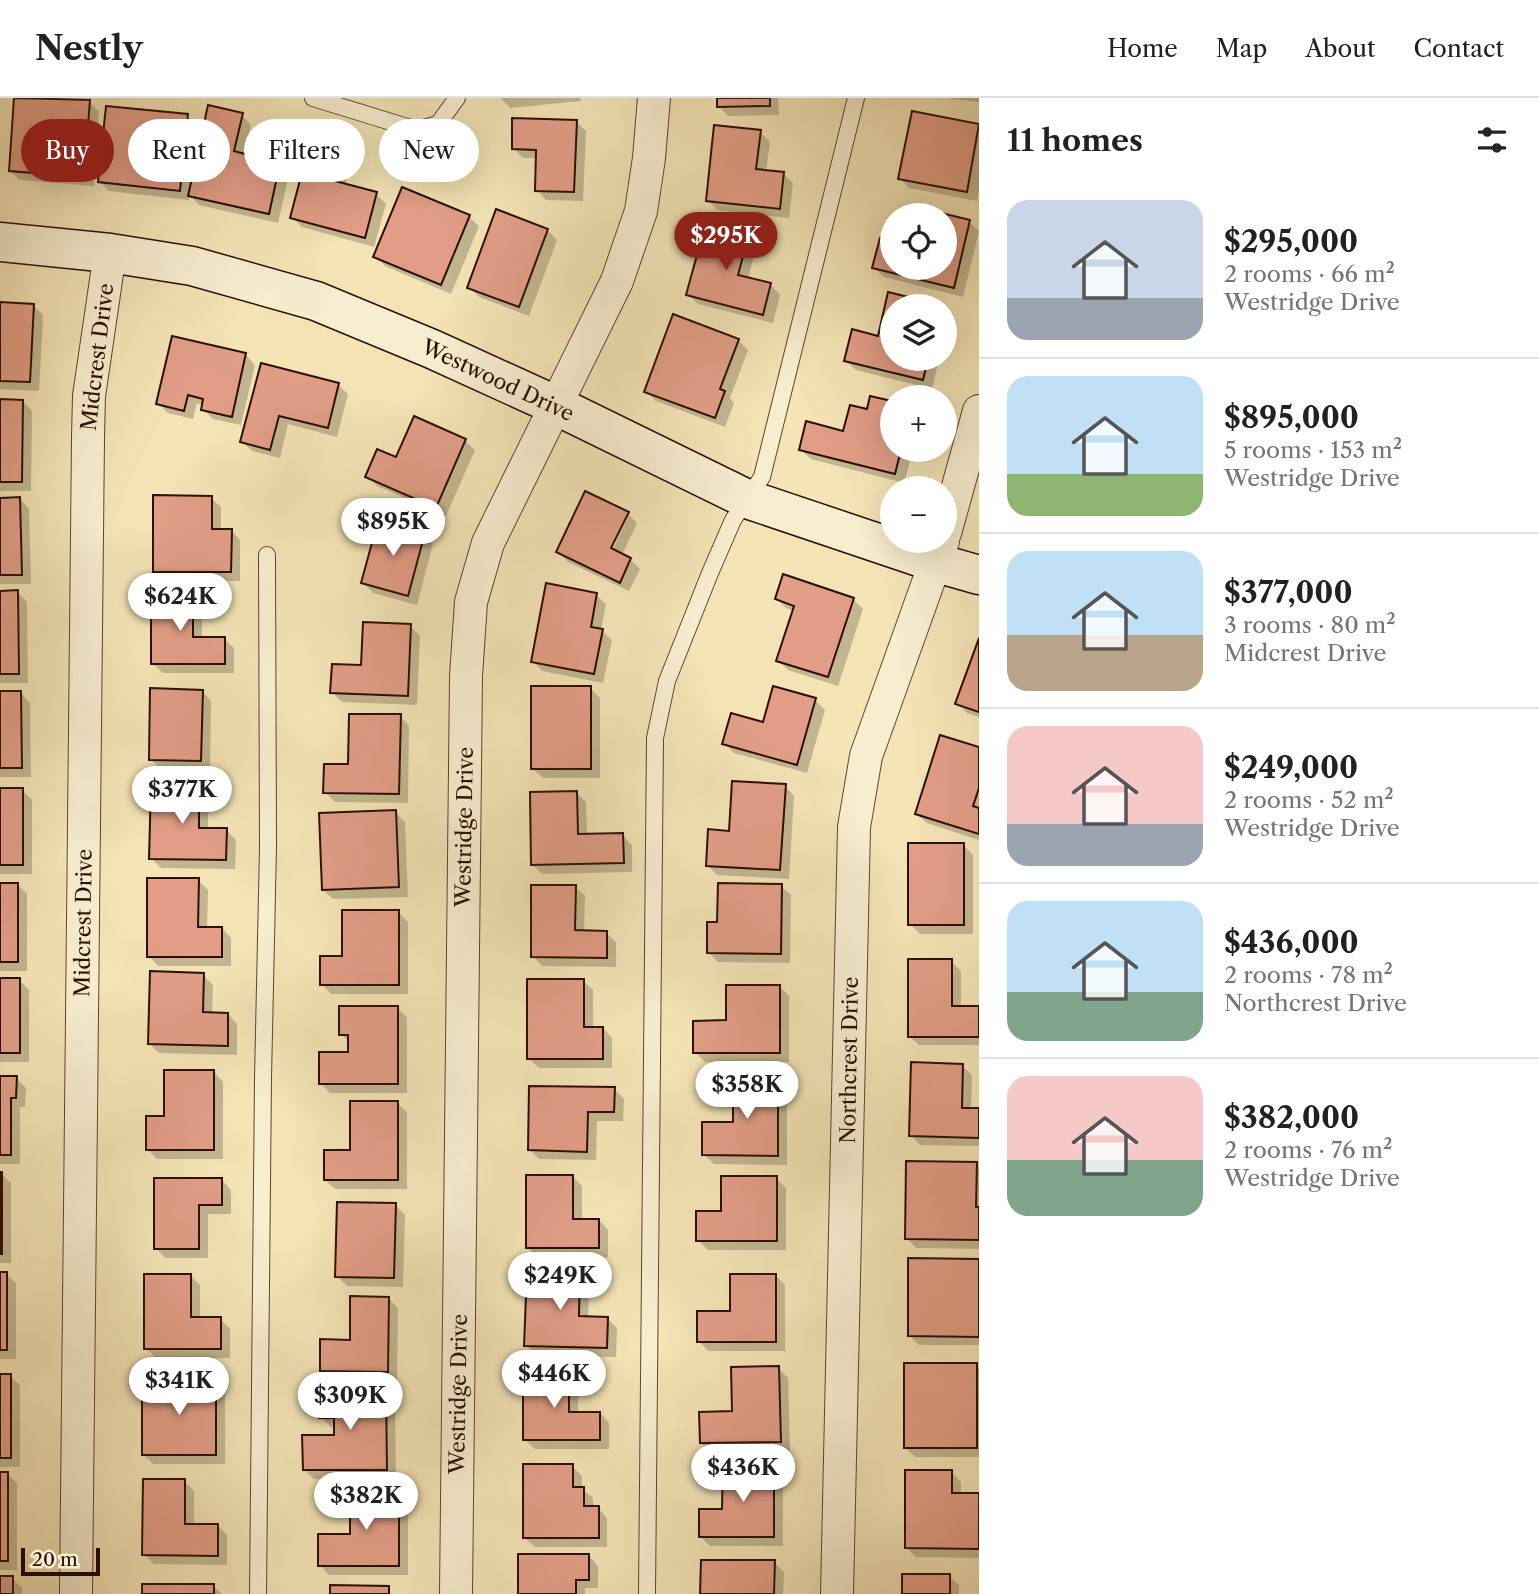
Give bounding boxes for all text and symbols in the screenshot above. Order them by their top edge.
text: Nestly [35,28,143,69]
text: Home [1107,34,1178,63]
text: Map [1216,34,1267,63]
text: About [1305,34,1376,63]
text: Contact [1414,34,1504,63]
chip: Buy [21,119,114,182]
chip: Rent [128,119,230,182]
chip: Filters [244,119,365,182]
chip: New [379,119,479,182]
icon: filters [1473,121,1511,159]
text: 11 homes [1007,122,1143,159]
map controls [880,203,957,553]
button: locate [880,203,957,280]
pin: $295K [677,212,775,272]
text: $295K [690,221,762,249]
text: $295,000 [1224,223,1358,260]
icon: home [1063,228,1147,312]
text: 2 rooms · 66 m² [1224,260,1395,288]
street label: Midcrest Drive [76,282,118,432]
text: Westridge Drive [1224,288,1400,316]
button: layers [880,294,957,371]
street label: Westwood Drive [417,333,578,426]
button: + [880,385,957,462]
text: $895,000 [1224,399,1359,436]
icon: home [1063,404,1147,488]
text: 5 rooms · 153 m² [1224,436,1402,464]
text: Westridge Drive [1224,464,1400,492]
button: − [880,476,957,553]
pin: $895K [344,498,442,558]
text: $895K [357,507,429,535]
pin: $624K [131,574,229,633]
text: $377,000 [1224,574,1353,611]
icon: home [1063,579,1147,663]
text: $624K [144,582,216,610]
text: 3 rooms · 80 m² [1224,611,1396,639]
text: Midcrest Drive [1224,639,1386,667]
street label: Westridge Drive [450,747,478,908]
text: $249,000 [1224,749,1358,786]
icon: home [1063,754,1147,838]
pin: $377K [133,766,231,826]
text: $377K [148,775,216,803]
text: 2 rooms · 52 m² [1224,786,1394,814]
text: Westridge Drive [1224,814,1400,842]
street label: Midcrest Drive [69,849,97,997]
text: $436,000 [1224,924,1359,961]
icon: home [1063,929,1147,1013]
text: 2 rooms · 78 m² [1224,961,1393,989]
street label: Northcrest Drive [835,976,863,1144]
text: Northcrest Drive [1224,989,1407,1017]
pin: $358K [698,1062,796,1121]
text: $358K [711,1070,783,1098]
text: $382,000 [1224,1099,1359,1136]
icon: home [1063,1104,1147,1188]
text: 2 rooms · 76 m² [1224,1136,1392,1164]
text: Westridge Drive [1224,1164,1400,1192]
pin: $249K [511,1252,609,1312]
text: $249K [524,1261,596,1289]
street label: Westridge Drive [444,1314,472,1475]
pin: $446K [505,1350,603,1410]
pin: $341K [130,1358,228,1417]
text: $446K [518,1359,590,1387]
text: $341K [145,1366,213,1394]
pin: $309K [301,1372,399,1432]
text: $309K [314,1381,386,1409]
pin: $436K [694,1444,792,1504]
text: $436K [707,1453,779,1481]
pin: $382K [317,1472,415,1532]
text: $382K [330,1481,402,1509]
scale bar [21,1545,100,1577]
text: 20 m [32,1548,78,1571]

